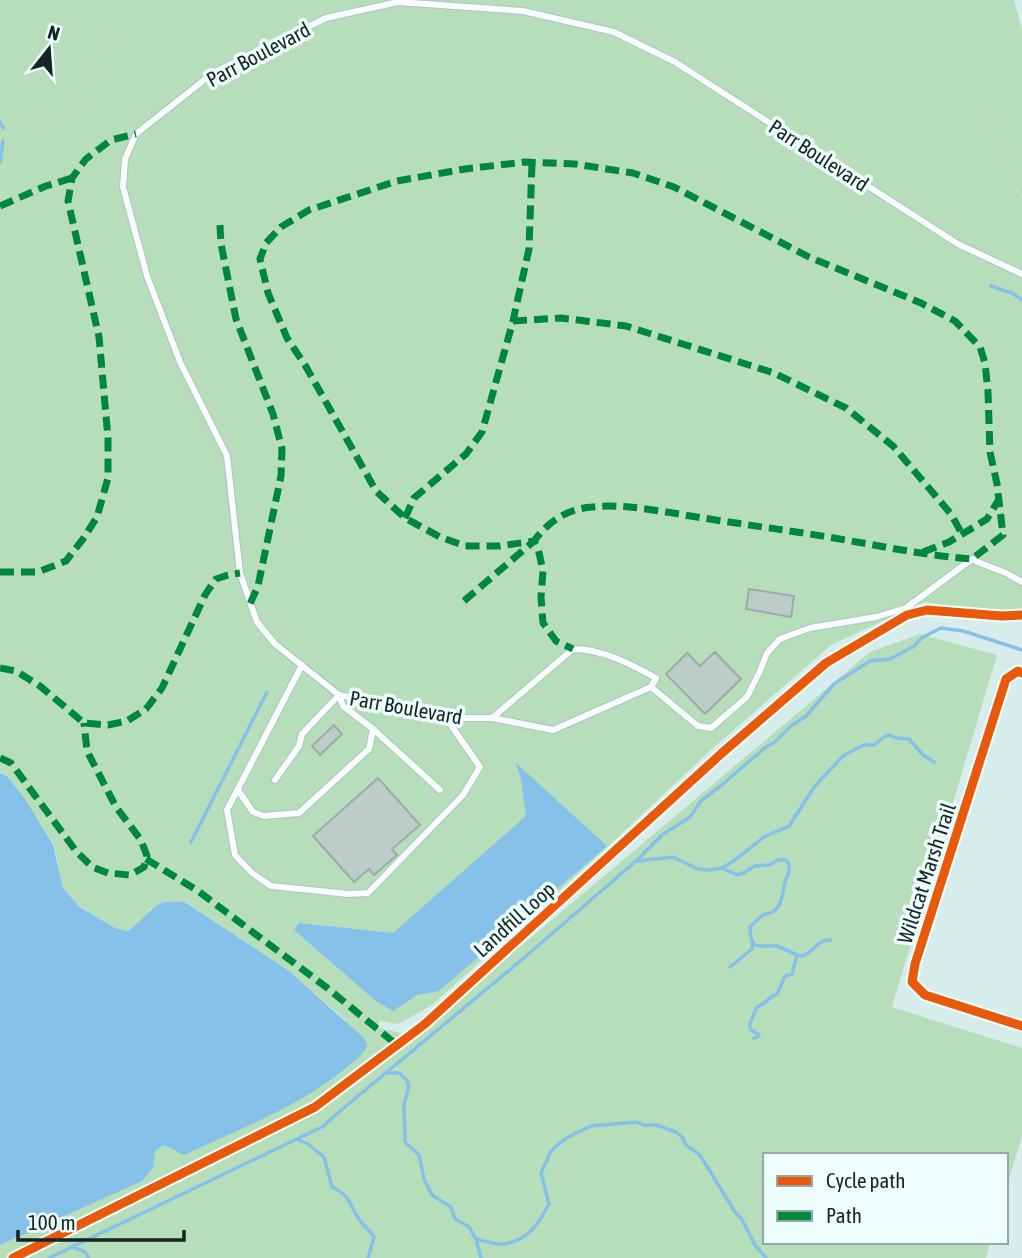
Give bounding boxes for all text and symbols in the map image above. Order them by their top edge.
north arrow [14,14,84,84]
street label: Parr Boulevard [202,17,314,91]
text: N [45,21,63,45]
street label: Parr Boulevard [765,114,873,196]
street label: Parr Boulevard [348,685,464,729]
street label: Wildcat Marsh Trail [892,799,960,946]
street label: Landfill Loop [469,876,559,962]
legend [763,1153,1008,1244]
text: Cycle path [826,1168,905,1192]
scale bar [18,1198,184,1242]
text: Path [826,1203,862,1227]
text: 100 m [28,1210,76,1234]

